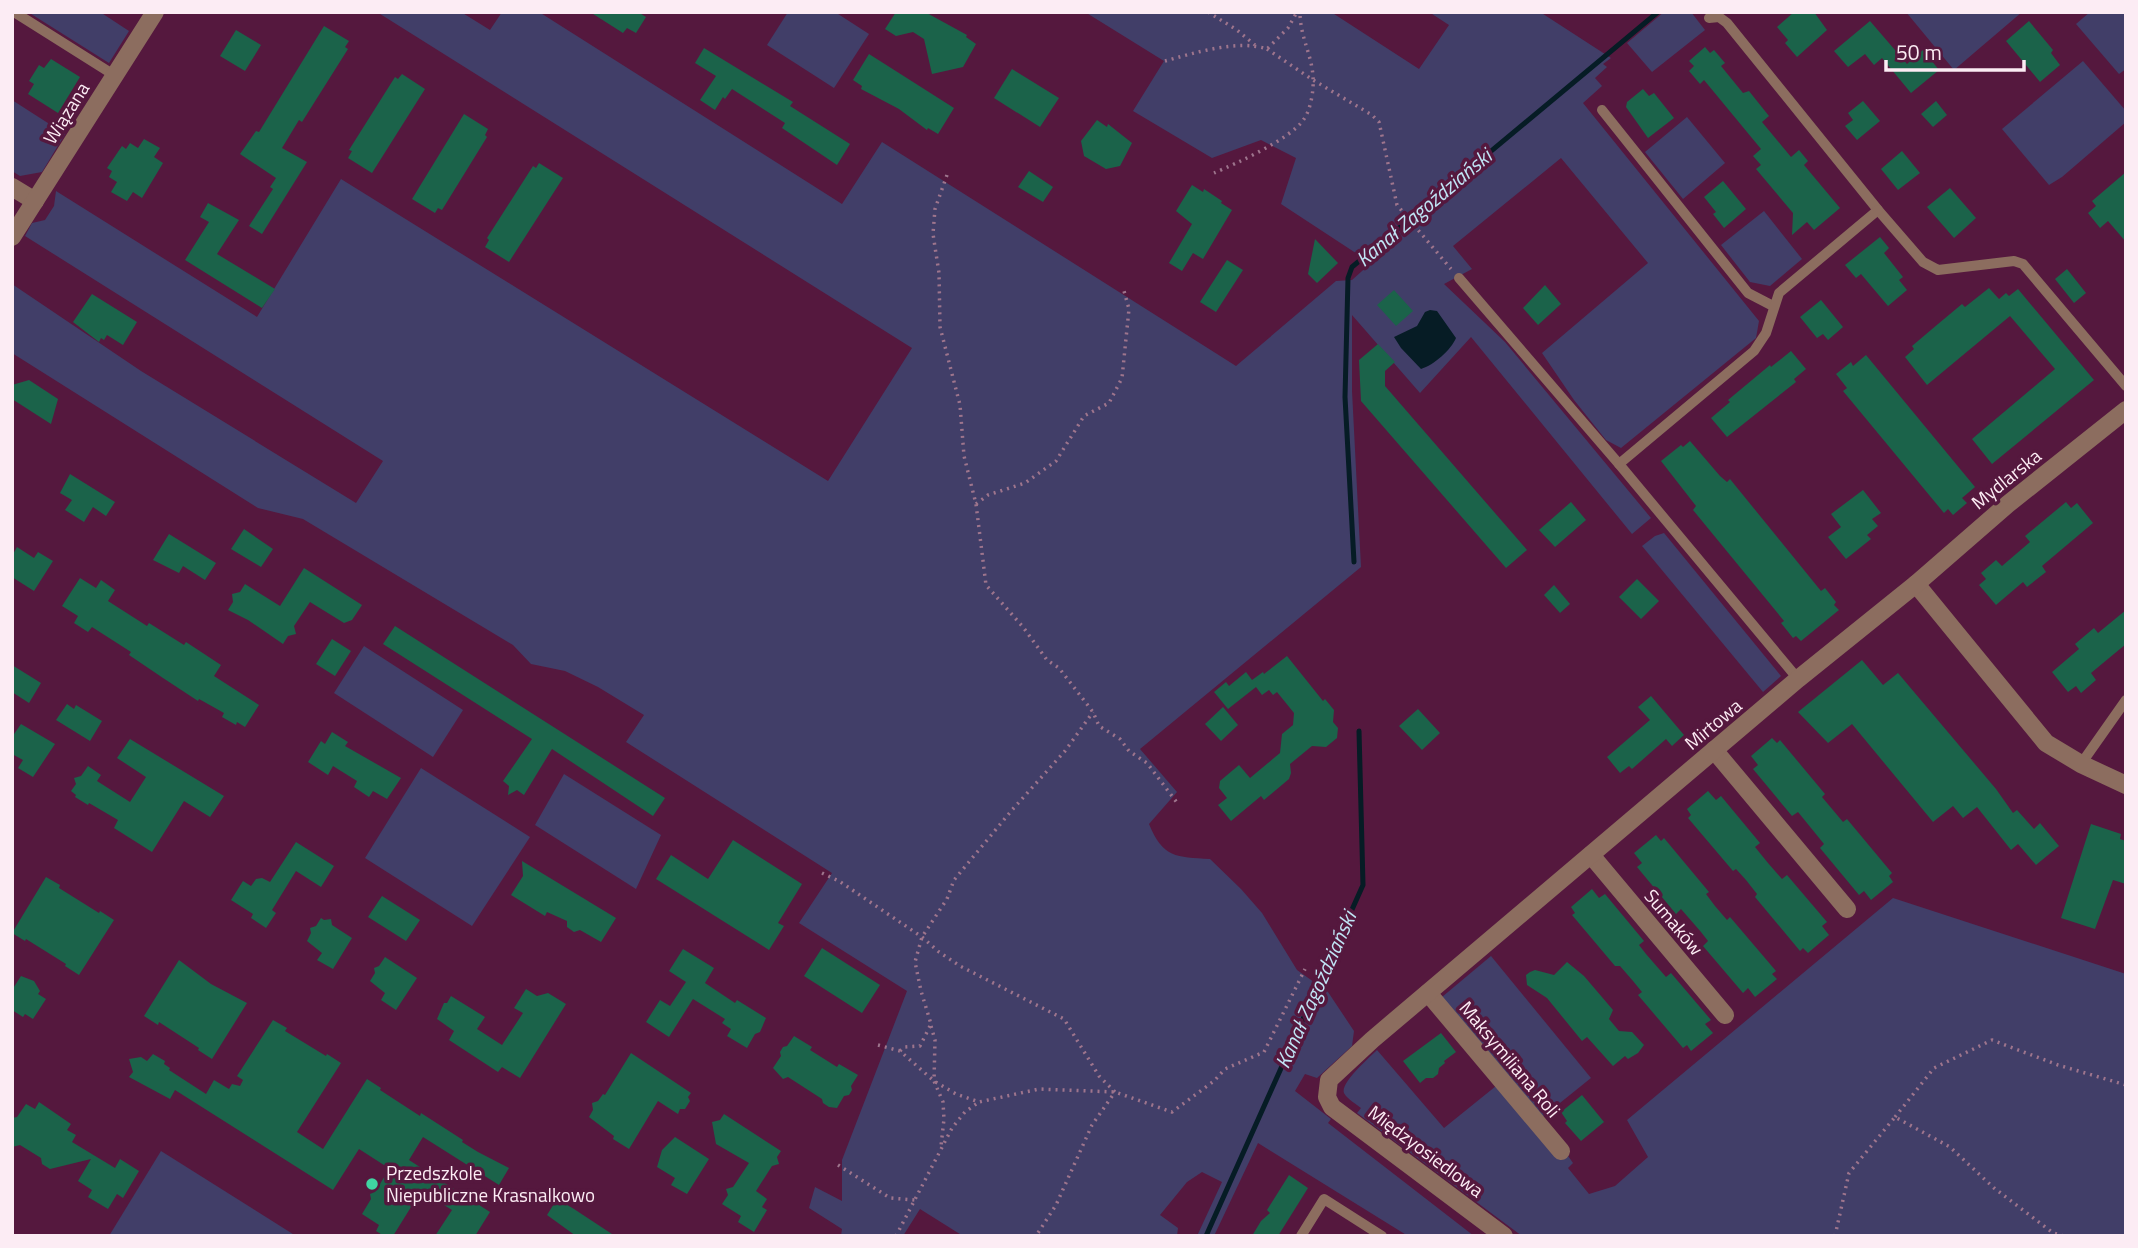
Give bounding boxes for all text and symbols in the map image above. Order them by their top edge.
scale bar [1886,28,2024,72]
text: 50 m [1896,36,1942,68]
street label: Wiązana [35,76,96,149]
water label: Kanał Zagoździański [1348,139,1500,274]
street label: Mydlarska [1964,441,2047,516]
street label: Mirtowa [1678,691,1748,756]
street label: Sumaków [1638,882,1711,961]
water label: Kanał Zagoździański [1266,903,1365,1073]
street label: Maksymiliana Roli [1453,994,1568,1123]
street label: Międzyosiedlowa [1362,1097,1491,1204]
place label: Przedszkole Niepubliczne Krasnalkowo [386,1158,595,1209]
marker: Przedszkole Niepubliczne Krasnalkowo [364,1176,380,1192]

